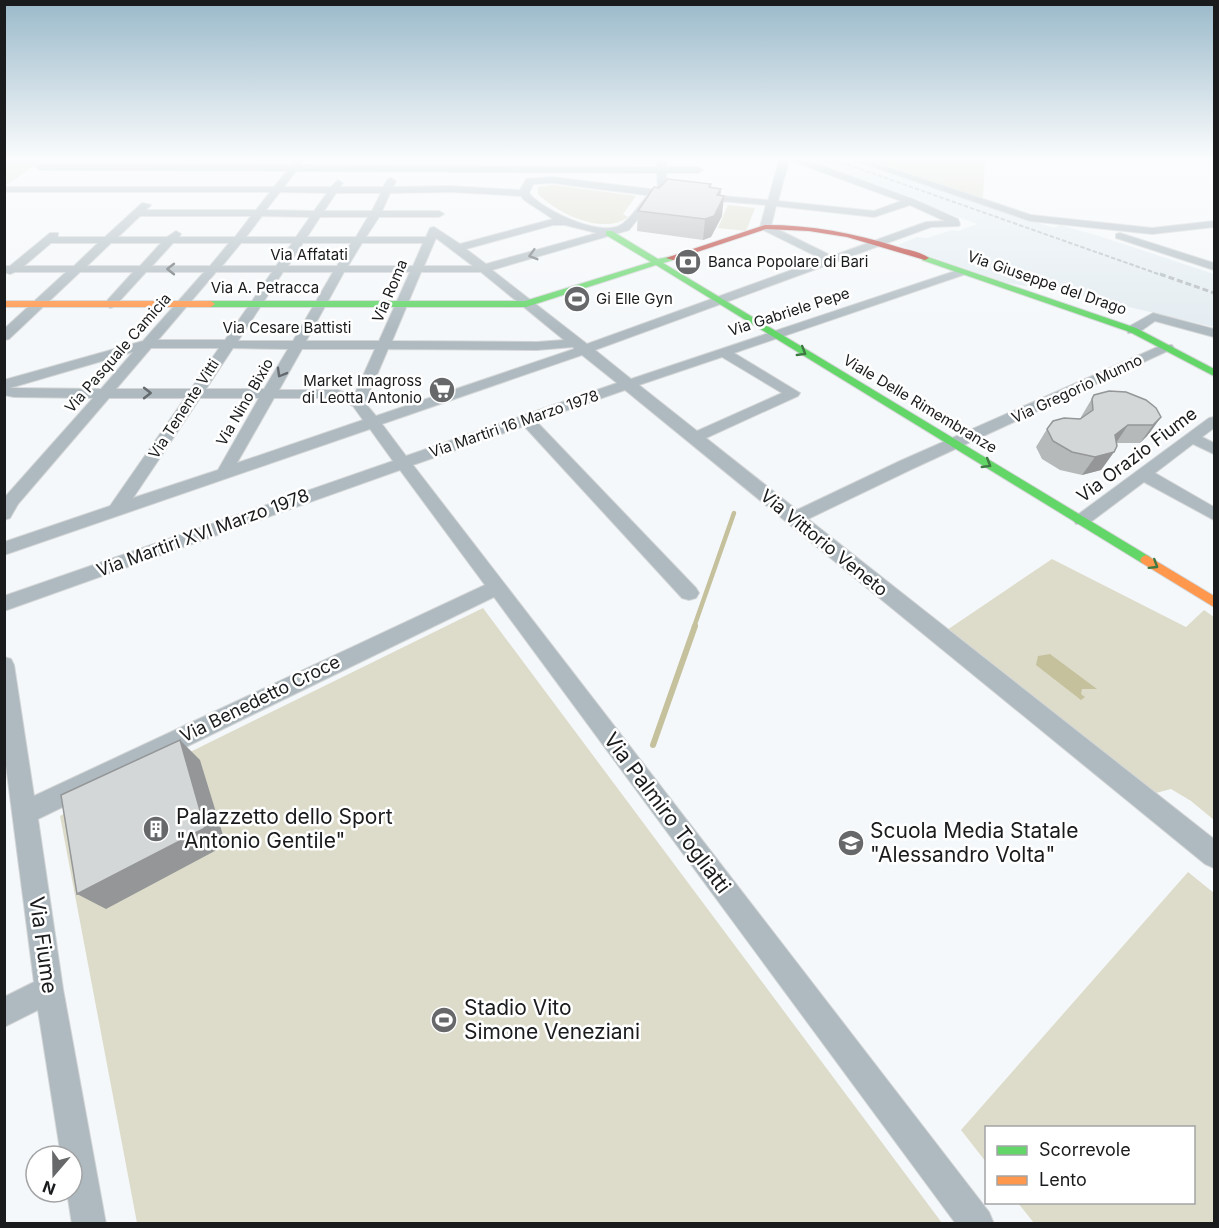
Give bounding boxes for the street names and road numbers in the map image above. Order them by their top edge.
street label: Via Affatati [270,245,348,264]
street label: Via Giuseppe del Drago [965,246,1129,319]
street label: Via Roma [368,256,411,325]
street label: Via A. Petracca [211,278,319,297]
street label: Via Gabriele Pepe [726,283,852,340]
street label: Via Pasquale Camicia [60,289,175,416]
street label: Via Cesare Battisti [223,318,351,337]
street label: Viale Delle Rimembranze [840,350,1001,457]
street label: Via Gregorio Munno [1008,350,1145,427]
street label: Via Tenente Vitti [144,355,223,462]
street label: Via Nino Bixio [212,355,277,449]
street label: Via Martiri 16 Marzo 1978 [427,386,601,461]
street label: Via Orazio Fiume [1073,403,1201,507]
street label: Via Martiri XVI Marzo 1978 [94,484,312,581]
street label: Via Vittorio Veneto [756,485,892,600]
street label: Via Benedetto Croce [176,651,343,746]
street label: Via Palmiro Togliatti [599,727,736,898]
street label: Via Fiume [24,895,63,995]

